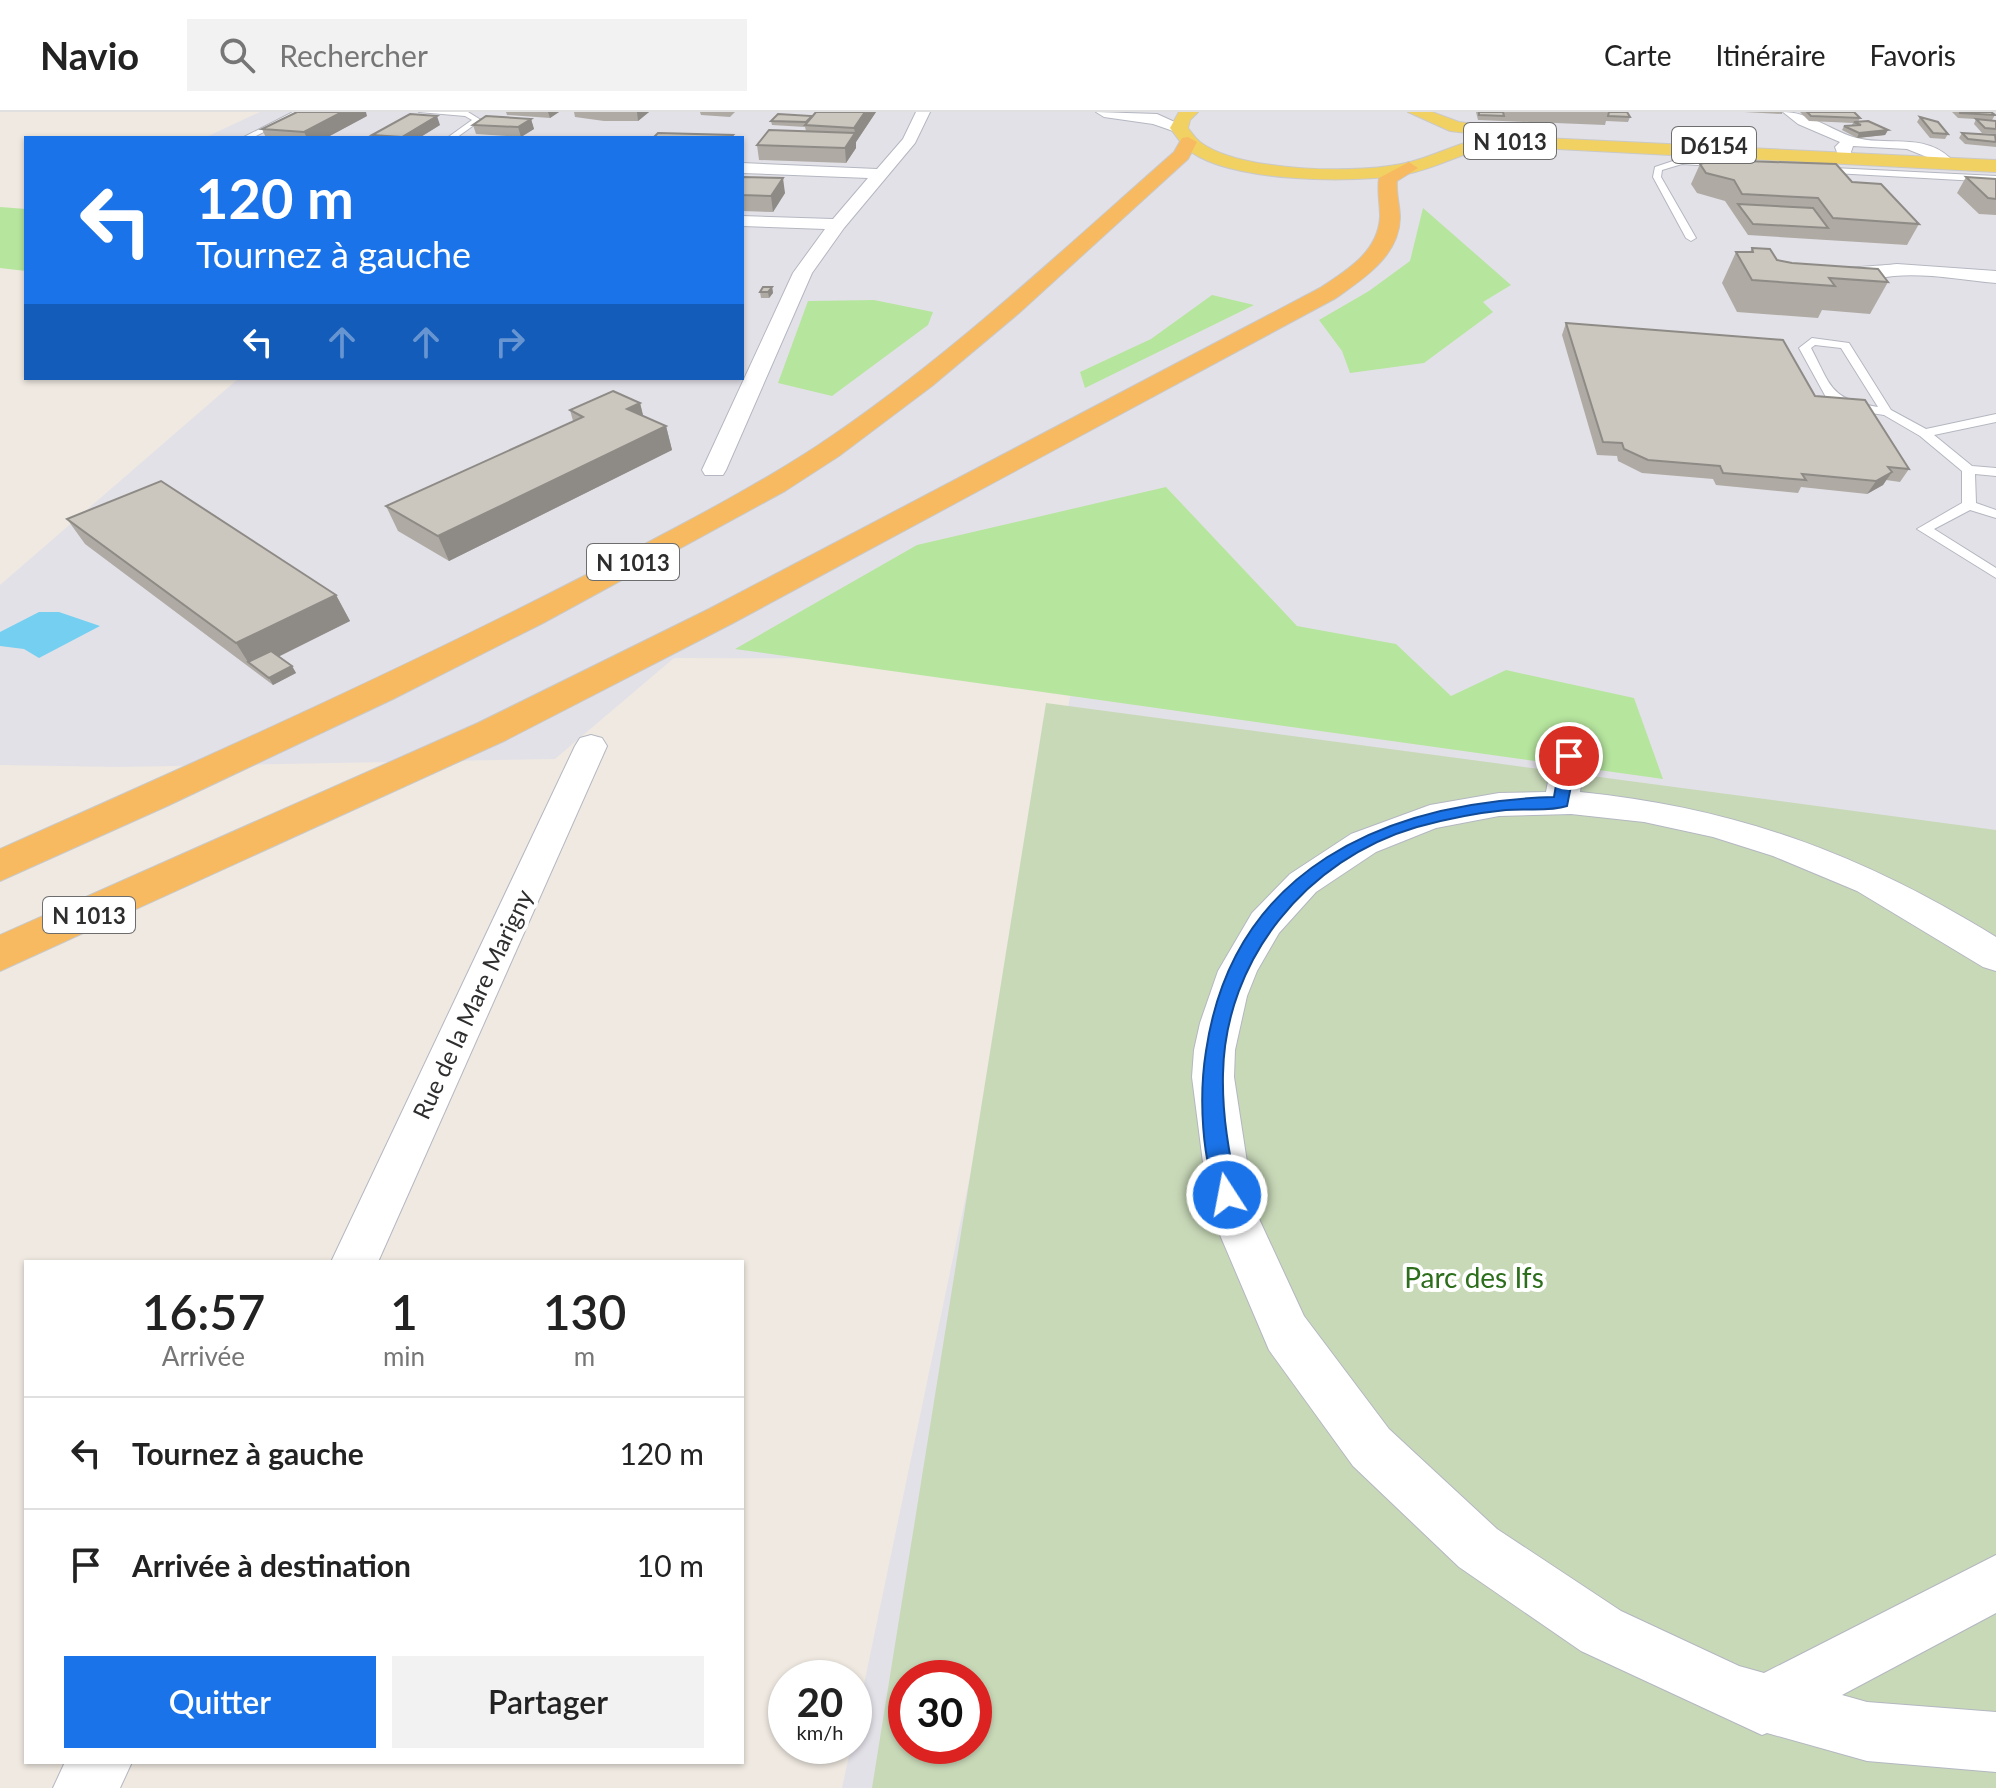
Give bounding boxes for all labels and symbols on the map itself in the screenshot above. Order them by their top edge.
road number: N 1013 [1464,123,1556,159]
road number: D6154 [1672,127,1756,163]
road number: N 1013 [587,544,679,580]
pin [1535,722,1603,790]
street label: Rue de la Mare Marigny [406,884,538,1123]
road number: N 1013 [43,897,135,933]
position arrow [1185,1153,1269,1237]
park label: Parc des Ifs [1404,1260,1544,1294]
speed limit sign: 30 [888,1660,992,1764]

